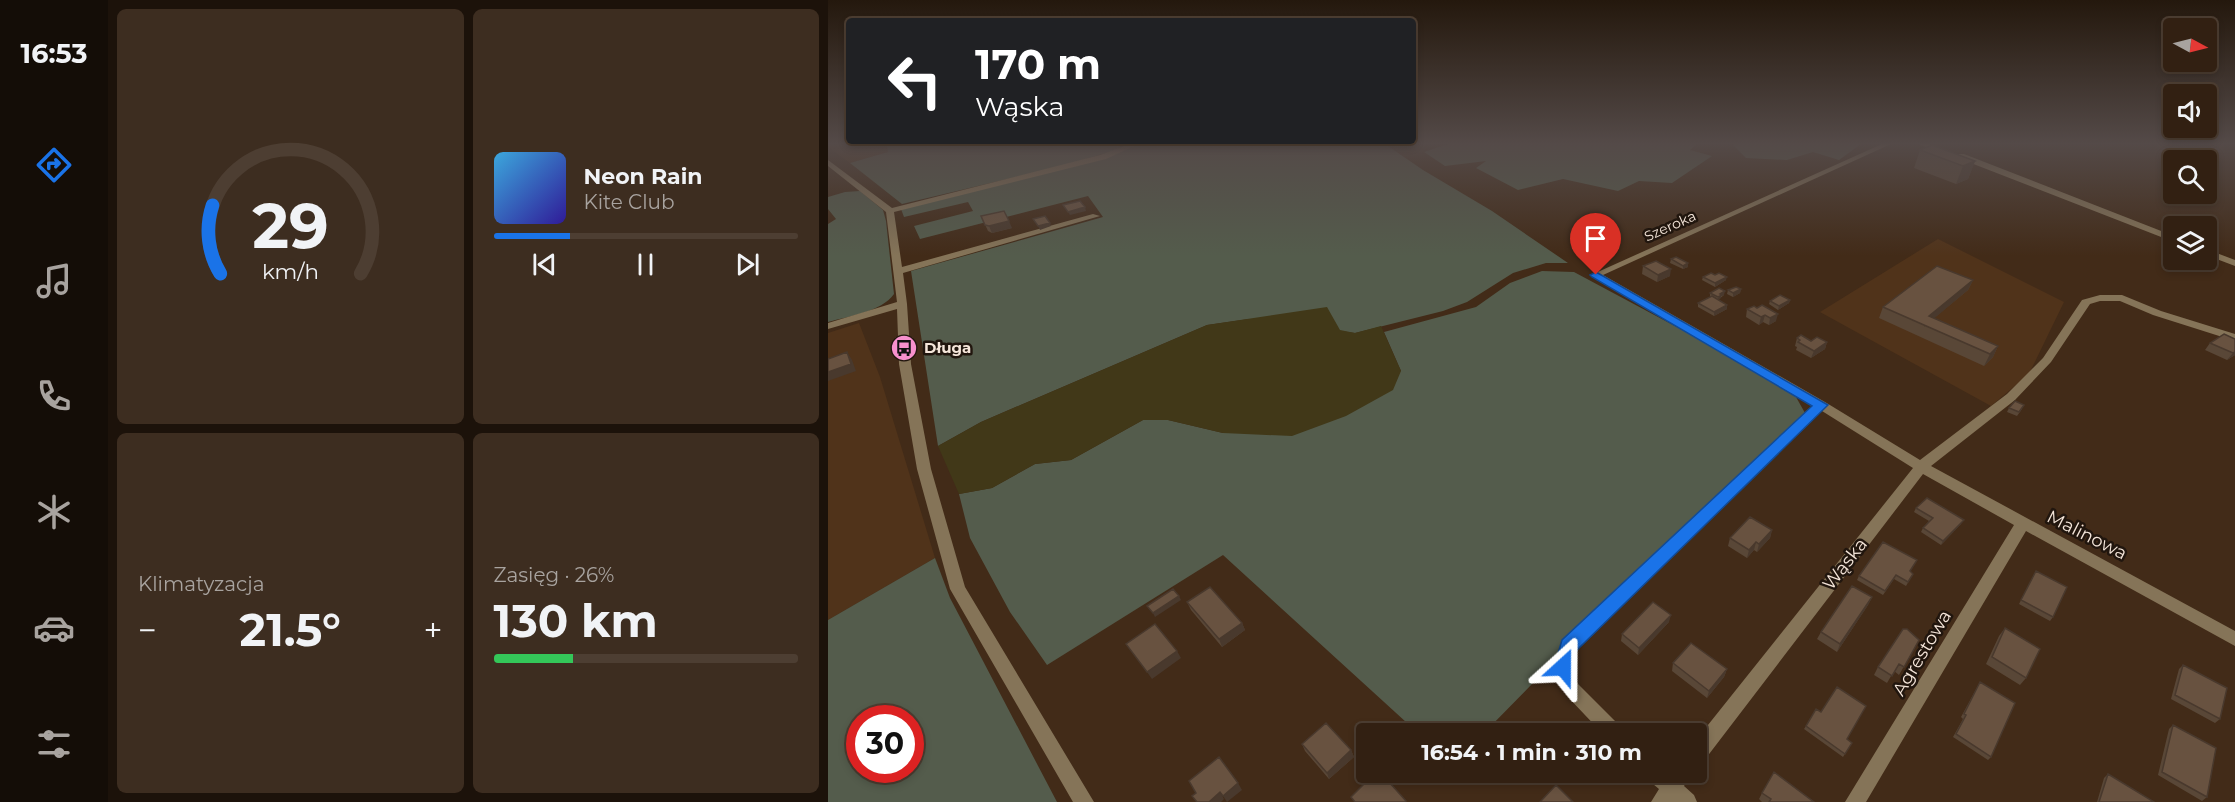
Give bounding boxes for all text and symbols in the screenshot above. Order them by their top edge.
north arrow [2163,18,2217,72]
map controls [2163,18,2217,270]
text: 16:53 [21,37,87,70]
text: 170 m [975,38,1101,90]
icon: left [876,42,954,120]
button: sound [2163,84,2217,138]
text: Wąska [975,90,1064,123]
icon: directions [33,144,75,186]
button: search [2163,150,2217,204]
text: Neon Rain [584,163,702,190]
text: 29 [252,188,329,264]
text: Kite Club [584,190,675,214]
street label: Szeroka [1641,207,1699,245]
pin [1570,213,1621,275]
button: layers [2163,216,2217,270]
icon: arrive [1579,222,1612,255]
icon: previous [528,248,561,281]
icon: pause [629,248,662,281]
icon: next [731,248,764,281]
text: km/h [262,258,319,284]
icon: music [33,260,75,302]
bus stop icon: Długa [889,333,919,363]
place label: Długa [924,338,971,357]
icon: phone [33,375,75,417]
icon: climate [33,491,75,533]
street label: Malinowa [2043,505,2131,565]
street label: Wąska [1818,534,1872,594]
text: Zasięg · 26% [494,563,614,587]
text: Klimatyzacja [138,572,265,596]
text: 130 km [494,593,658,648]
text: 21.5° [240,602,341,657]
street label: Agrestowa [1888,606,1956,700]
icon: car [33,607,75,649]
text: − [138,610,157,650]
text: + [424,610,443,650]
position arrow [1531,635,1595,699]
speed limit sign: 30 [846,705,924,783]
icon: filters [33,723,75,765]
text: 16:54 · 1 min · 310 m [1421,739,1642,766]

